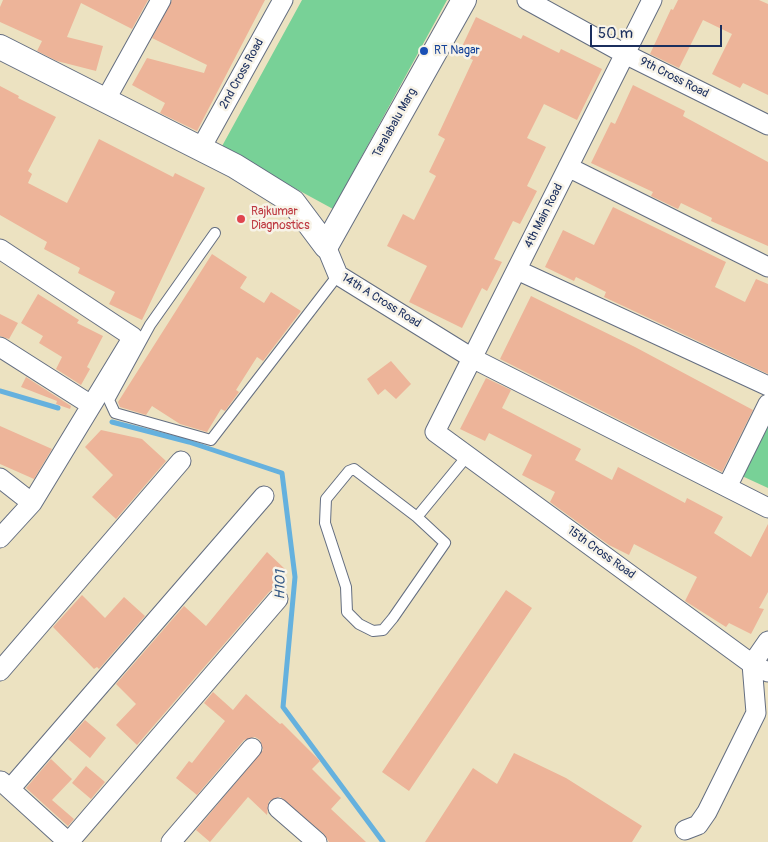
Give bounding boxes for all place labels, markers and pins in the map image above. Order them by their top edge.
place label: RT Nagar [434,44,480,58]
marker: RT Nagar [418,45,430,57]
place label: Rajkumar Diagnostics [251,205,310,233]
marker: Rajkumar Diagnostics [235,213,247,225]

